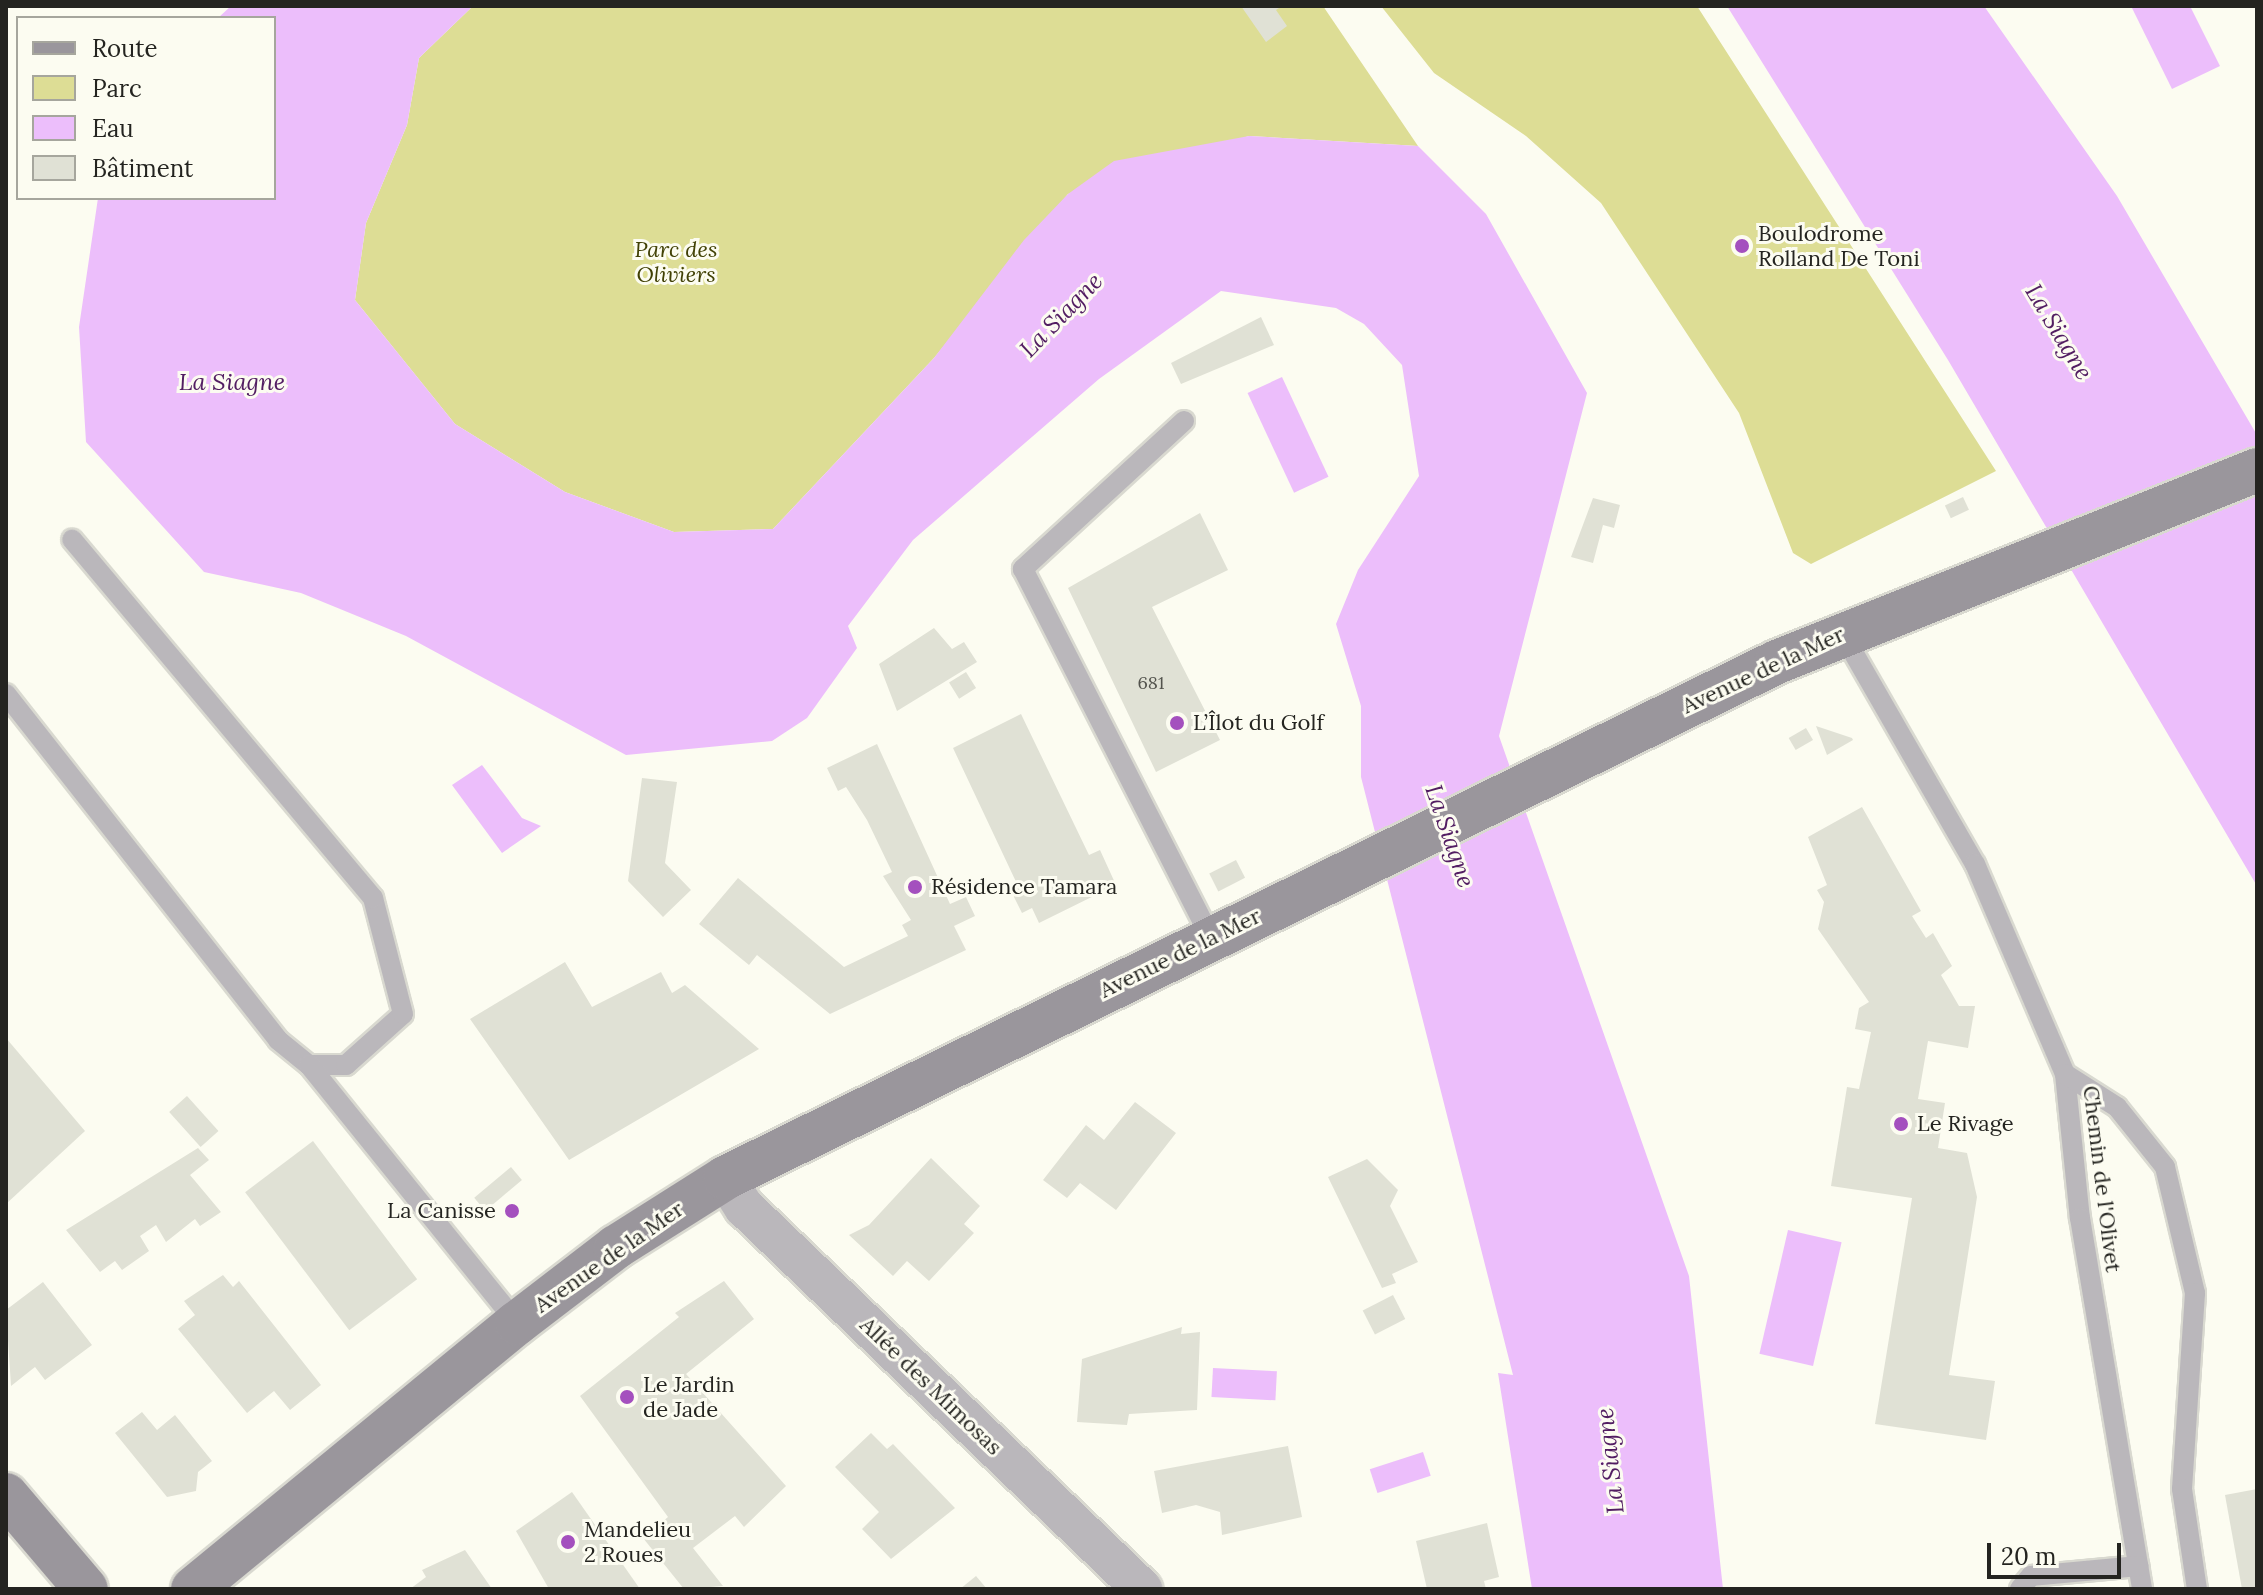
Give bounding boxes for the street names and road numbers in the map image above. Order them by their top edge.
street label: Avenue de la Mer [1678,621,1848,719]
street label: Avenue de la Mer [1095,903,1265,1003]
street label: Chemin de l'Olivet [2077,1084,2127,1274]
street label: Avenue de la Mer [529,1196,689,1318]
street label: Allée des Mimosas [855,1312,1007,1460]

